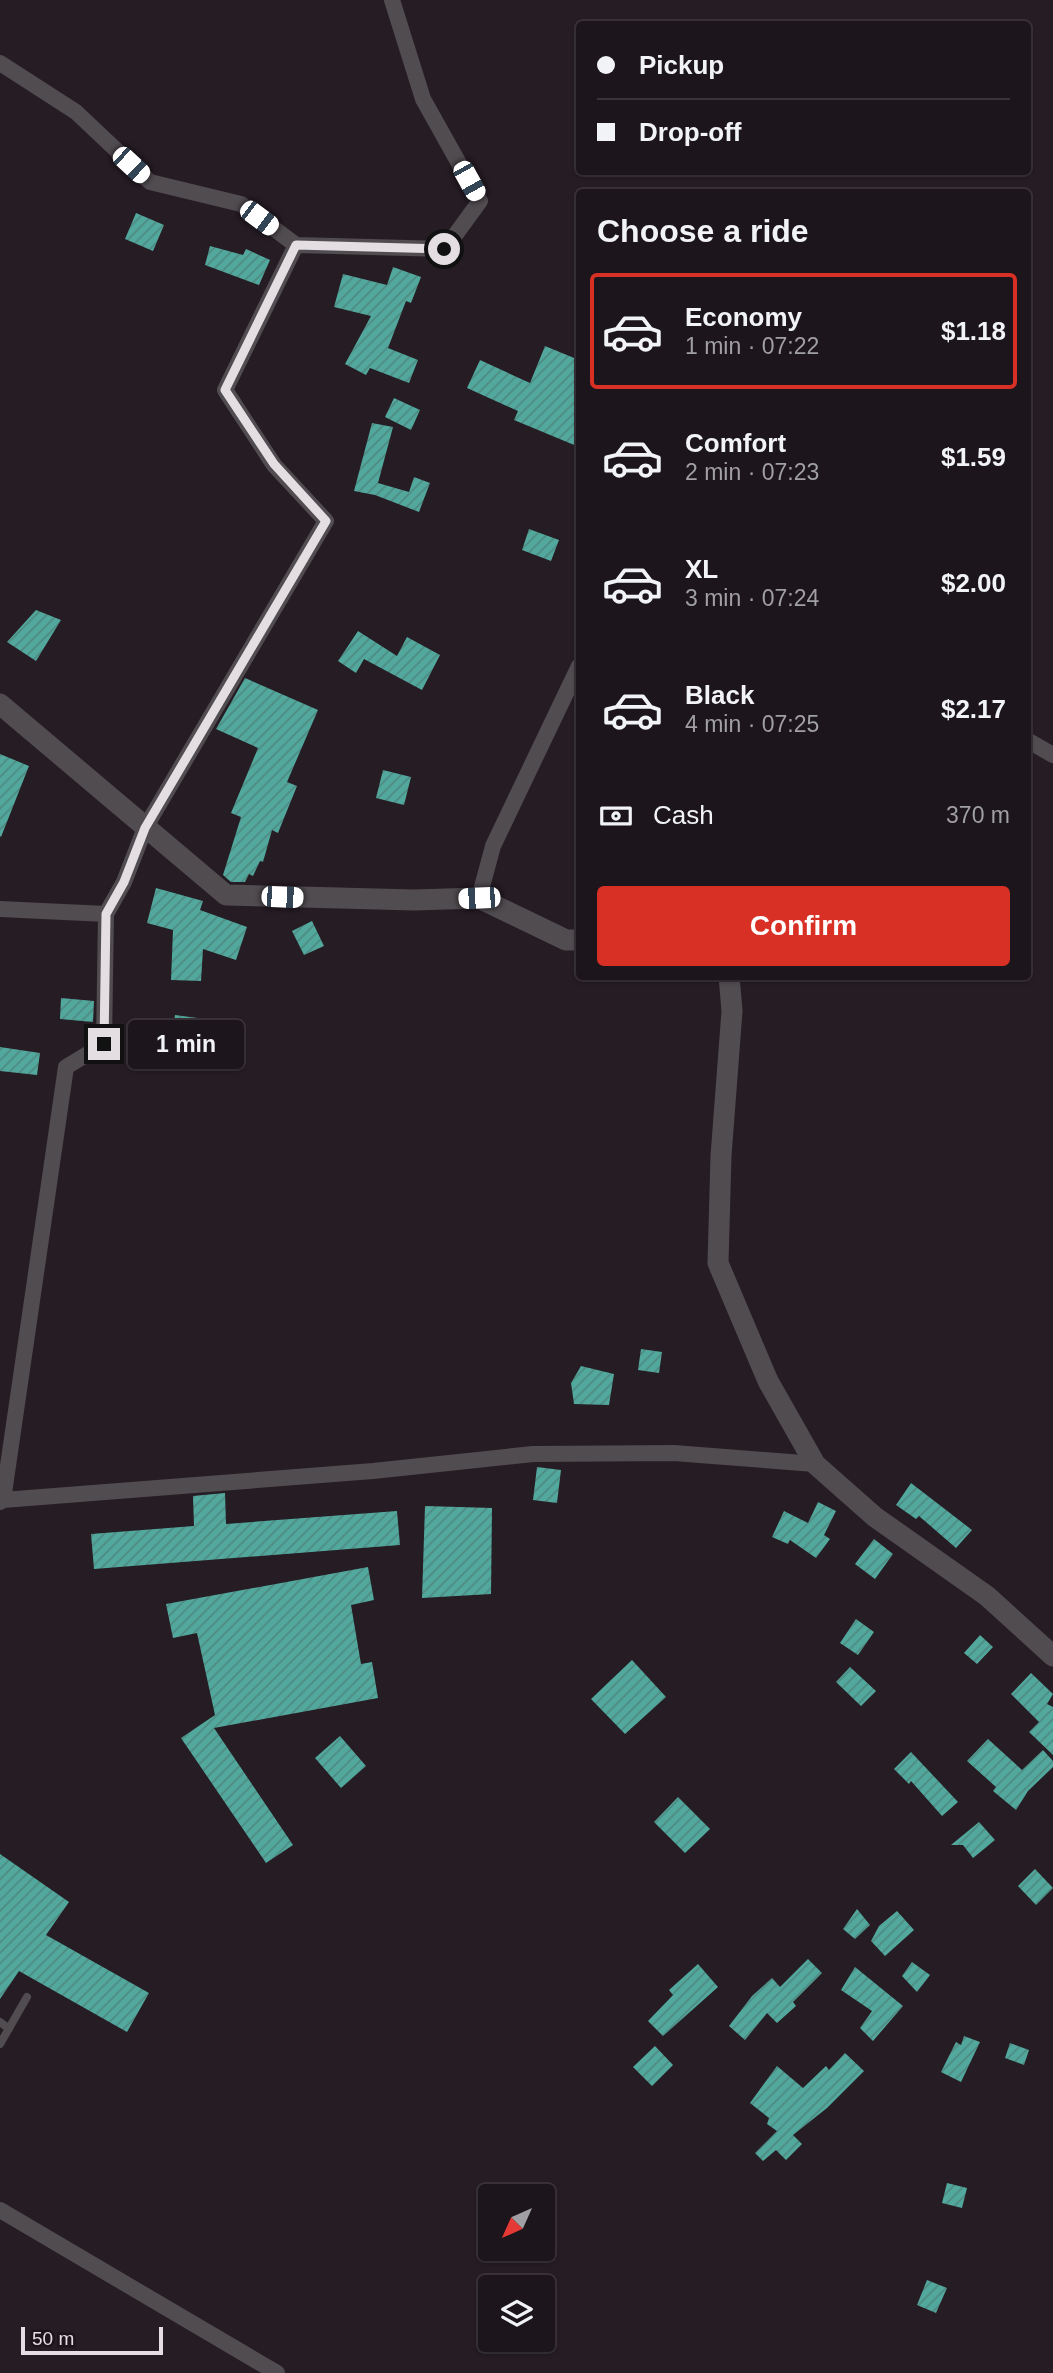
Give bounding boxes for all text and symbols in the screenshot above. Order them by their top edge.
text: Pickup [639,50,724,80]
text: Drop-off [639,117,742,147]
car [109,143,154,187]
car [450,158,489,204]
car [236,197,283,239]
text: Choose a ride [597,213,809,249]
route start [428,233,460,265]
icon: car [601,300,664,363]
text: Economy [685,302,802,332]
text: $1.18 [941,316,1006,346]
text: 1 min · 07:22 [685,333,819,359]
icon: car [601,426,664,489]
text: Comfort [685,428,786,458]
text: $1.59 [941,442,1006,472]
text: 2 min · 07:23 [685,459,819,485]
icon: car [601,552,664,615]
text: XL [685,554,718,584]
text: $2.00 [941,568,1006,598]
text: 3 min · 07:24 [685,585,819,611]
icon: car [601,678,664,741]
text: Black [685,680,754,710]
text: $2.17 [941,694,1006,724]
text: 4 min · 07:25 [685,711,819,737]
icon: cash [597,797,635,835]
text: Cash [653,800,714,830]
text: 370 m [946,802,1010,828]
car [261,886,304,908]
button: Confirm [597,886,1010,966]
car [458,887,501,909]
callout: 1 min [128,1020,244,1068]
route end [88,1028,120,1060]
text: 1 min [156,1031,216,1057]
north arrow [478,2184,555,2261]
map controls [478,2184,555,2352]
button: layers [478,2275,555,2352]
scale bar [21,2324,163,2356]
text: 50 m [32,2328,74,2349]

